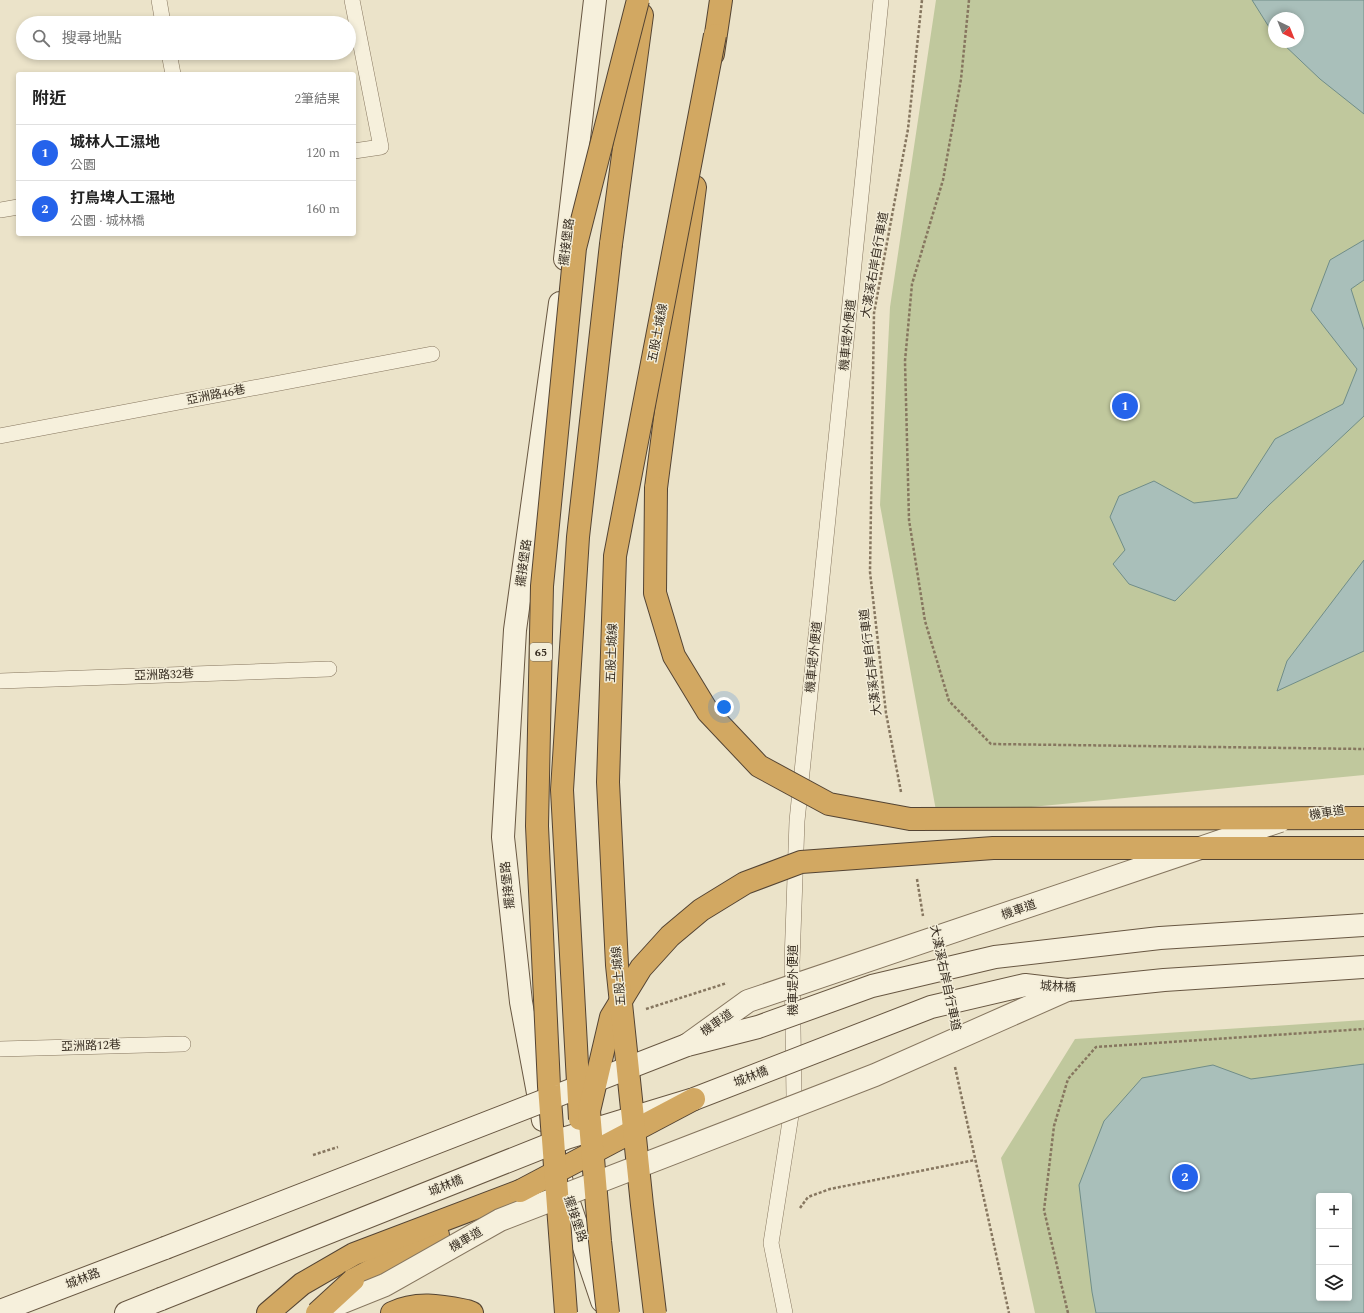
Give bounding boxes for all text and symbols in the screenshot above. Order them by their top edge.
north arrow [1268,12,1304,48]
search box [16,16,356,60]
icon: search [30,27,52,49]
text: 搜尋地點 [62,27,122,50]
text: 附近 [32,86,66,112]
text: 2筆結果 [294,89,340,109]
text: 城林人工濕地 [70,131,160,154]
text: 1 [41,143,49,163]
text: 120 m [306,143,340,163]
text: 公園 [70,155,96,175]
text: 打鳥埤人工濕地 [70,187,175,210]
text: 2 [41,199,49,219]
text: 160 m [306,199,340,219]
street label: 大漢溪右岸自行車道 [856,210,894,320]
text: 公園 · 城林橋 [70,211,145,231]
street label: 擺接堡路 [555,217,579,267]
street label: 機車堤外便道 [835,298,861,372]
street label: 五股土城線 [643,302,673,364]
street label: 亞洲路46巷 [185,380,247,410]
pin: 1 [1112,391,1138,421]
street label: 擺接堡路 [511,538,537,588]
street label: 大漢溪右岸自行車道 [855,607,887,717]
street label: 機車堤外便道 [801,620,827,694]
street label: 五股土城線 [601,623,623,683]
road number: 65 [530,643,552,661]
street label: 亞洲路32巷 [134,664,194,686]
your location [714,697,734,717]
street label: 機車道 [1308,801,1346,825]
street label: 擺接堡路 [496,860,520,910]
street label: 機車道 [999,895,1039,925]
street label: 大漢溪右岸自行車道 [924,923,966,1033]
street label: 機車堤外便道 [784,944,803,1016]
street label: 五股土城線 [607,945,631,1007]
street label: 城林橋 [1040,977,1076,997]
street label: 機車道 [697,1005,737,1041]
street label: 亞洲路12巷 [61,1035,121,1057]
street label: 城林橋 [731,1062,771,1092]
pin: 2 [1172,1162,1198,1192]
street label: 城林橋 [426,1170,466,1202]
street label: 擺接堡路 [559,1193,591,1245]
map controls [1316,1193,1352,1301]
button: + [1316,1193,1352,1229]
street label: 機車道 [446,1223,486,1257]
button: − [1316,1229,1352,1265]
street label: 城林路 [63,1264,103,1294]
button: layers [1316,1265,1352,1301]

